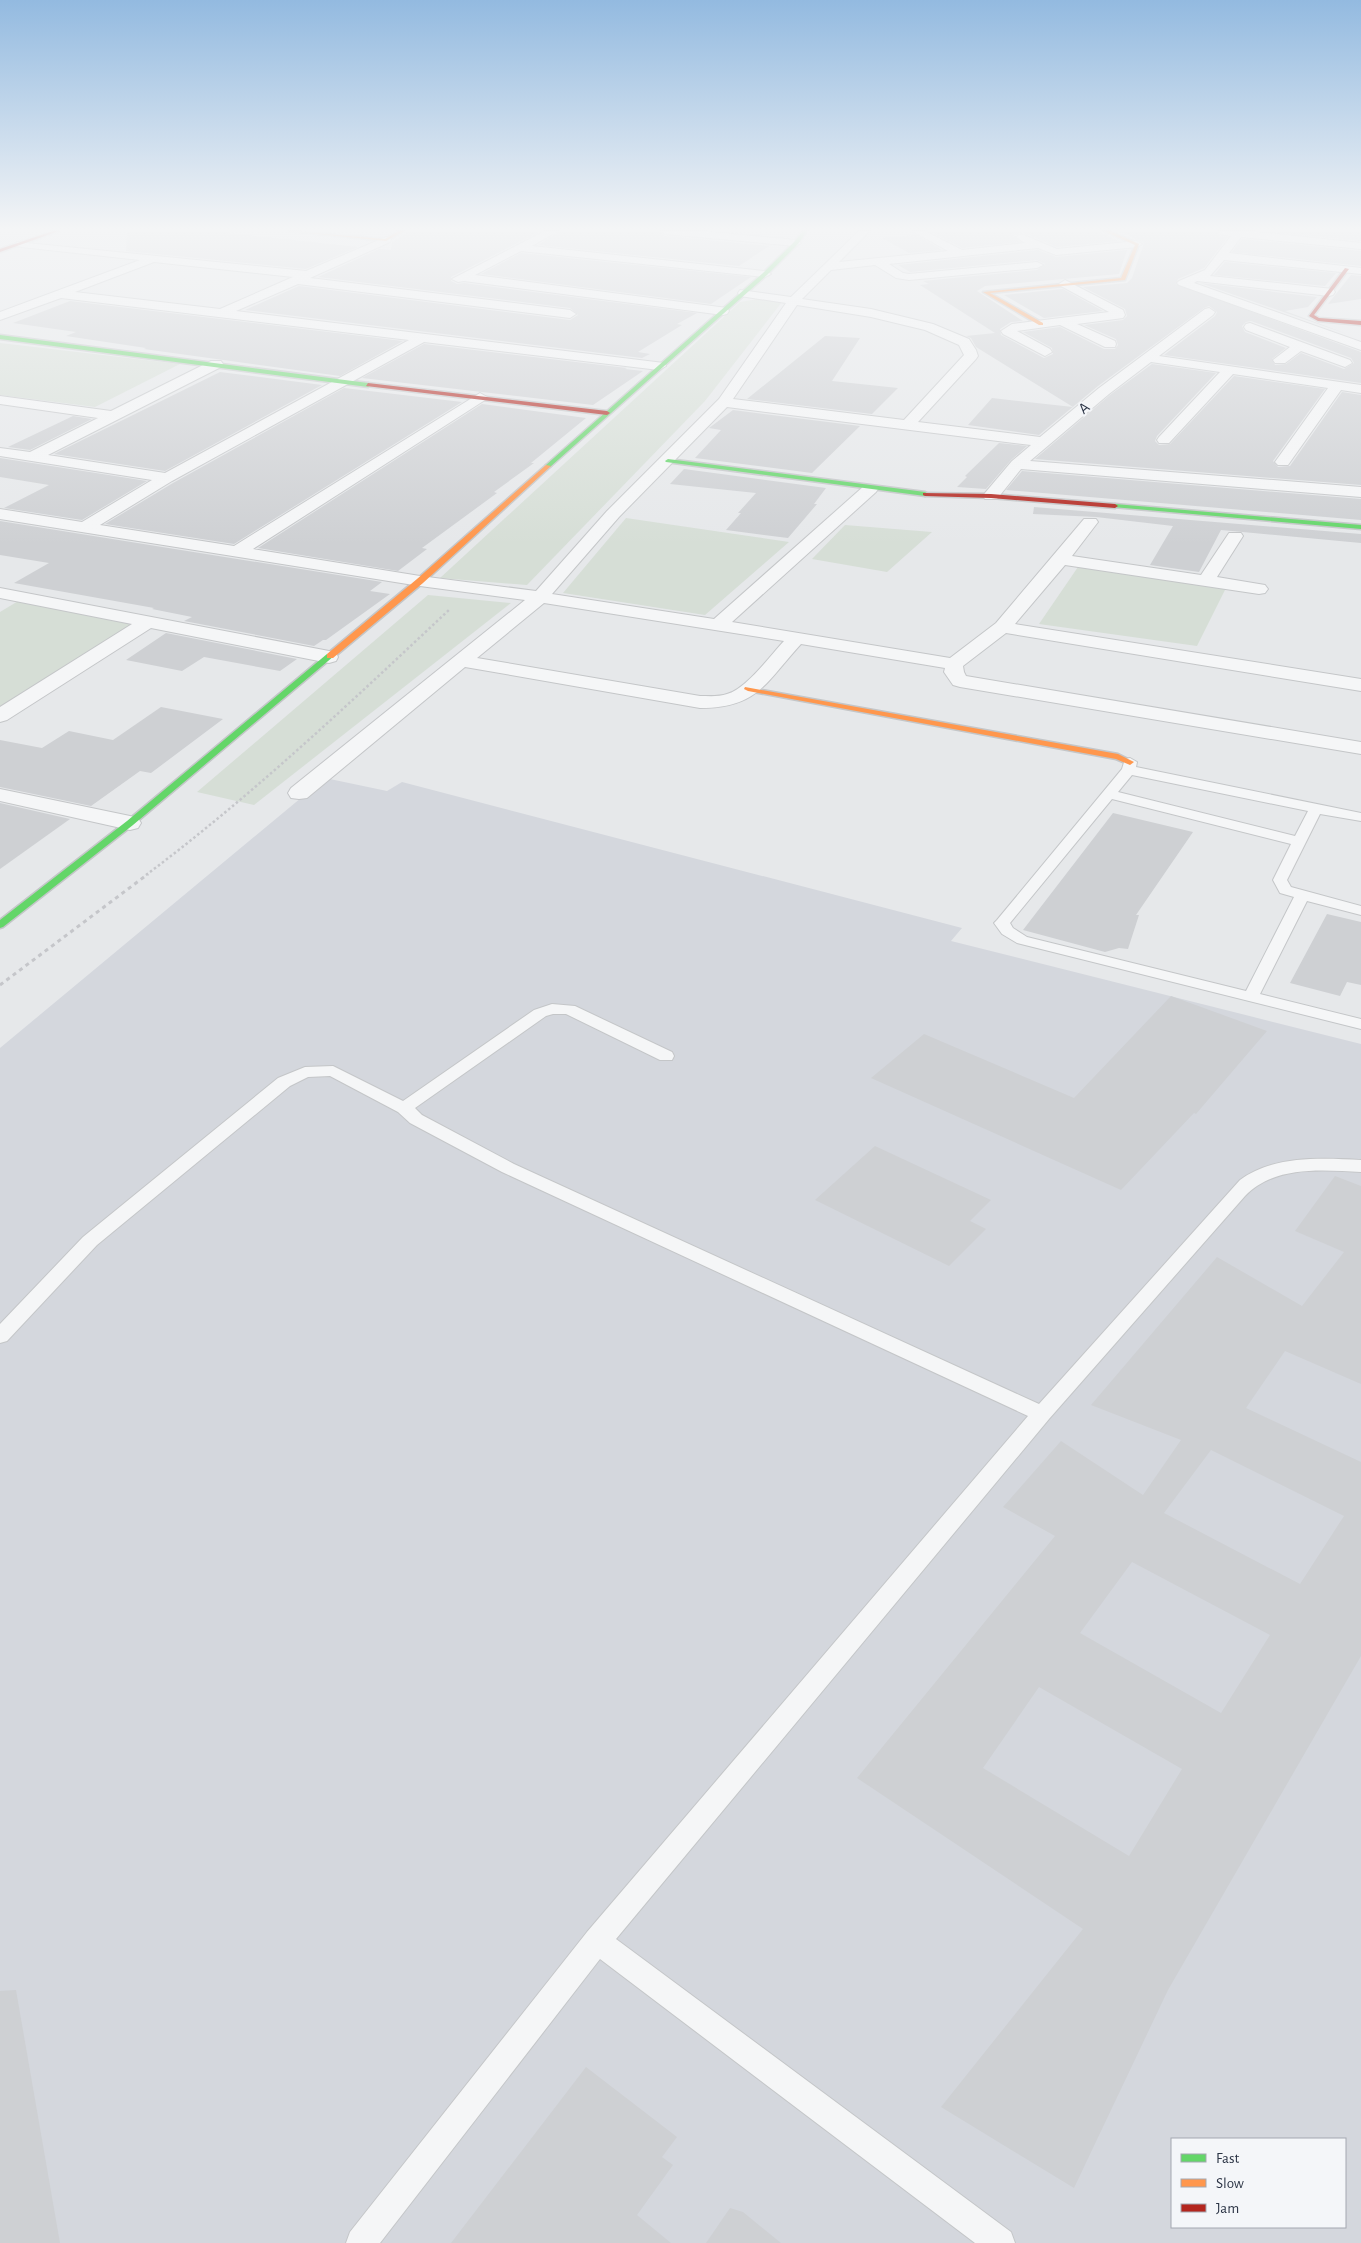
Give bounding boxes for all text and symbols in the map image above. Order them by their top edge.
street label: A [1075,399,1093,417]
legend [1171,2138,1346,2228]
text: Fast [1216,2151,1240,2166]
text: Slow [1216,2176,1244,2191]
text: Jam [1216,2201,1239,2216]

